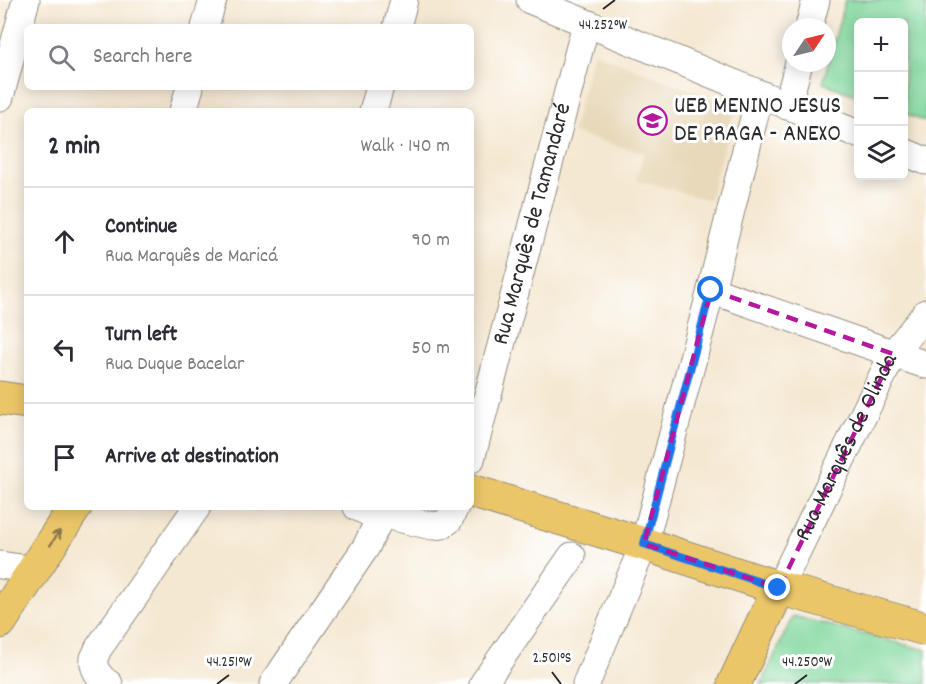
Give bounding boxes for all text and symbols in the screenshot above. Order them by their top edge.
text: 44.252°W [579,15,628,37]
north arrow [782,18,836,72]
map controls [854,18,908,180]
button: + [854,18,908,72]
search box [24,24,474,90]
icon: search [45,41,78,74]
text: Search here [93,42,192,73]
button: − [854,72,908,126]
place label: UEB MENINO JESUS DE PRAGA - ANEXO [674,90,841,152]
street label: Rua Marquês de Tamandaré [485,99,581,349]
school or university icon: UEB MENINO JESUS DE PRAGA - ANEXO [637,105,669,137]
button: layers [854,126,908,180]
text: 2 min [48,129,100,166]
text: Walk · 140 m [361,133,450,161]
text: Continue [105,212,177,243]
icon: ahead [48,225,81,258]
text: 90 m [412,227,450,255]
text: Rua Marquês de Maricá [105,243,278,271]
route start [697,276,723,302]
text: Turn left [105,320,177,351]
icon: left [48,333,81,366]
text: 50 m [412,335,450,363]
street label: Rua Marquês de Olinda [787,348,908,547]
text: Rua Duque Bacelar [105,351,244,379]
icon: arrive [48,441,81,474]
text: Arrive at destination [105,442,279,473]
one-way arrow [49,530,61,547]
route end [764,574,790,600]
text: 2.501°S [533,648,571,670]
text: 44.251°W [206,652,252,674]
text: 44.250°W [782,652,832,674]

